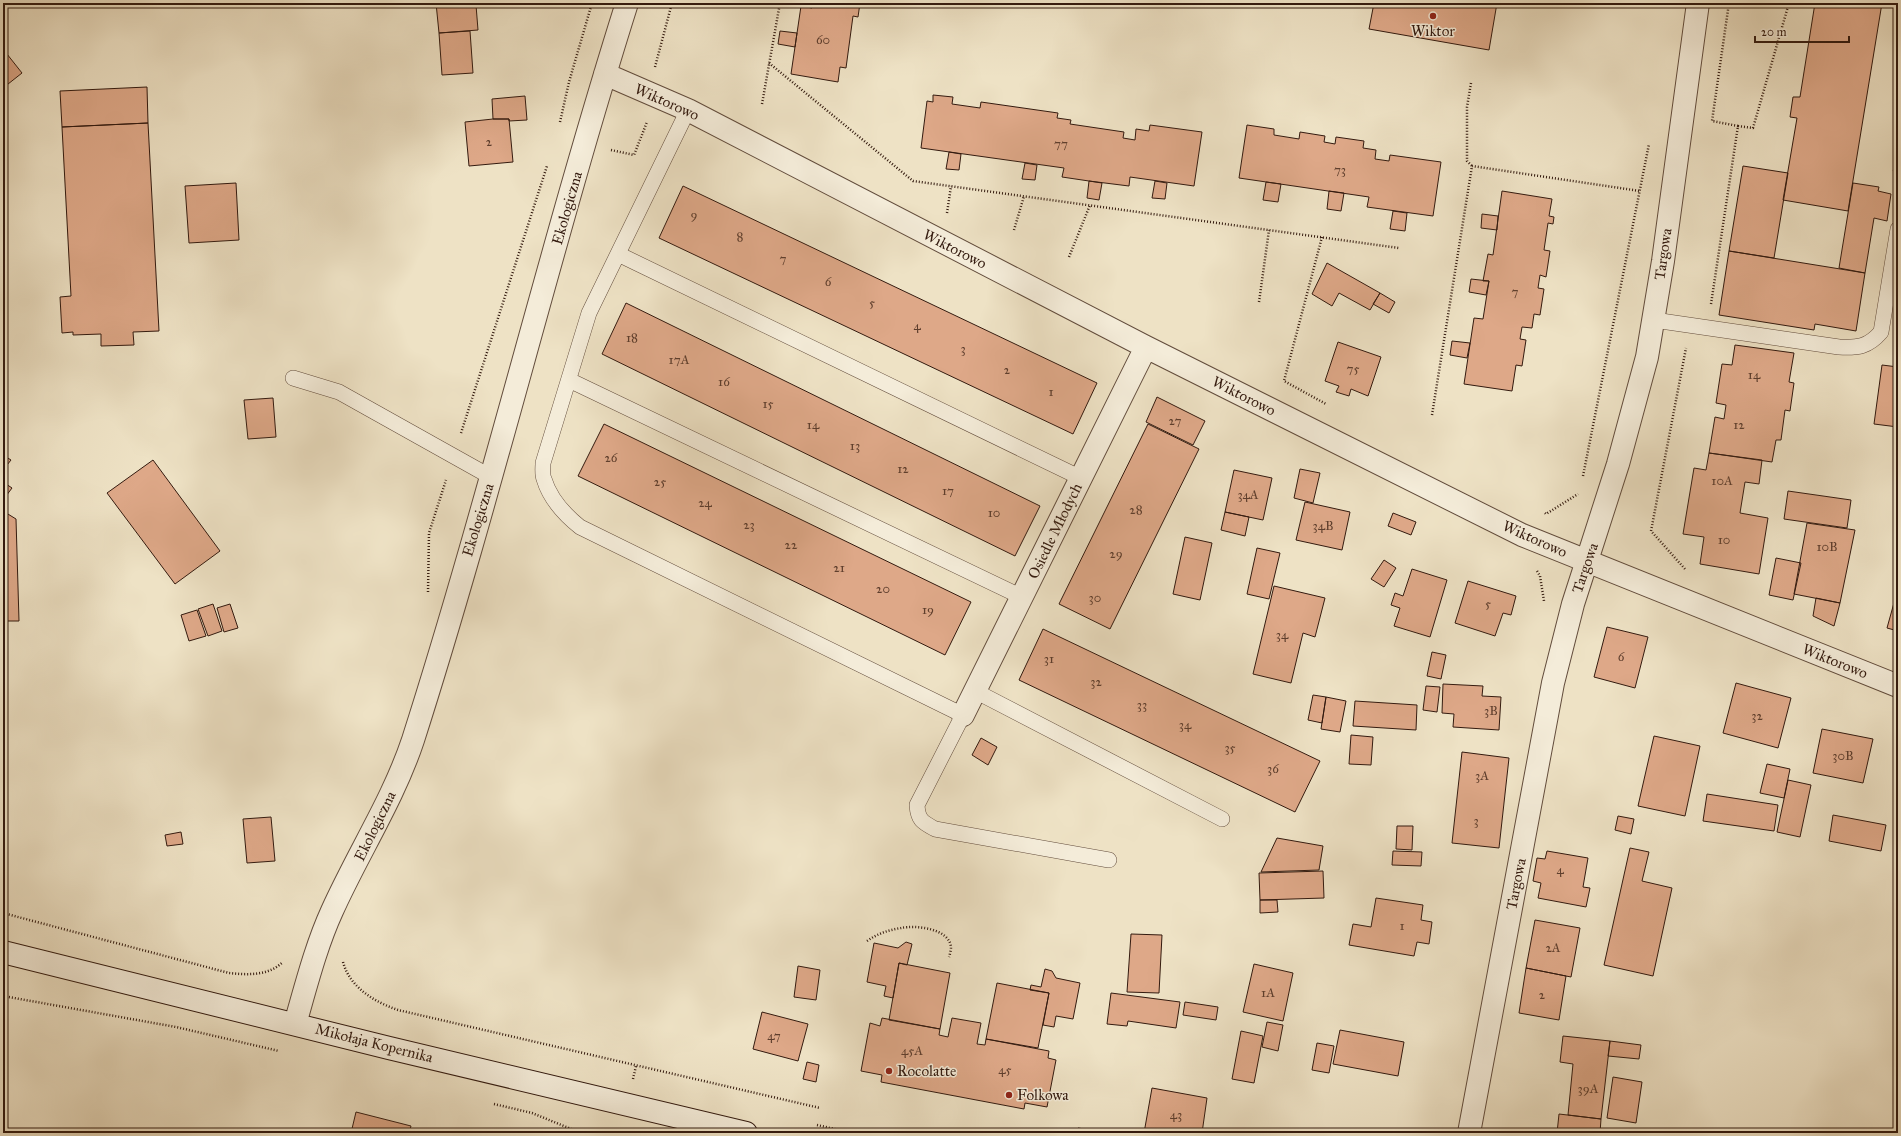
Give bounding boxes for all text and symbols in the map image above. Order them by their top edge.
marker: Wiktor [1428,11,1438,21]
scale bar [1755,18,1849,44]
place label: Wiktor [1411,22,1455,40]
text: 20 m [1761,25,1787,39]
house number: 60 [816,32,830,48]
street label: Wiktorowo [632,80,702,124]
house number: 2 [486,134,493,150]
house number: 77 [1054,136,1068,152]
house number: 73 [1334,162,1346,178]
street label: Ekologiczna [548,169,586,247]
house number: 9 [691,207,698,223]
street label: Wiktorowo [920,225,990,273]
street label: Targowa [1650,226,1676,281]
house number: 8 [737,229,744,245]
house number: 7 [780,251,787,267]
house number: 6 [825,274,832,290]
house number: 7 [1512,284,1519,300]
house number: 5 [869,295,875,311]
house number: 4 [913,318,921,334]
house number: 18 [626,330,638,346]
house number: 3 [960,341,966,357]
house number: 17A [669,352,690,368]
house number: 75 [1347,361,1359,377]
house number: 2 [1004,362,1011,378]
house number: 14 [1748,367,1761,383]
street label: Wiktorowo [1209,372,1279,420]
house number: 16 [718,374,730,390]
house number: 1 [1048,384,1054,400]
house number: 15 [762,396,774,412]
house number: 27 [1169,413,1182,429]
house number: 14 [807,417,820,433]
house number: 12 [1733,417,1745,433]
house number: 13 [850,438,860,454]
house number: 26 [604,450,618,466]
house number: 12 [897,461,909,477]
house number: 10A [1711,473,1733,489]
house number: 25 [654,474,666,490]
street label: Osiedle Młodych [1024,480,1086,582]
street label: Ekologiczna [458,481,498,559]
house number: 17 [942,483,954,499]
house number: 34A [1237,487,1259,503]
house number: 24 [698,495,713,511]
house number: 28 [1129,502,1143,518]
house number: 10 [988,505,1000,521]
house number: 23 [743,517,755,533]
street label: Wiktorowo [1500,517,1570,561]
house number: 34B [1312,518,1334,534]
house number: 10 [1718,532,1730,548]
house number: 22 [785,537,798,553]
house number: 10B [1816,539,1838,555]
street label: Targowa [1568,540,1602,596]
house number: 29 [1109,546,1123,562]
house number: 21 [833,560,845,576]
house number: 20 [876,581,890,597]
house number: 30 [1089,590,1101,606]
house number: 5 [1485,596,1491,612]
house number: 19 [922,602,934,618]
house number: 34 [1276,627,1289,643]
street label: Wiktorowo [1800,640,1871,682]
house number: 6 [1618,649,1625,665]
house number: 31 [1044,651,1054,667]
house number: 32 [1090,674,1102,690]
house number: 33 [1137,697,1147,713]
house number: 3B [1484,703,1498,719]
house number: 32 [1751,708,1763,724]
house number: 34 [1179,717,1192,733]
house number: 35 [1224,740,1236,756]
house number: 30B [1832,748,1854,764]
house number: 36 [1267,761,1279,777]
house number: 3A [1475,768,1489,784]
street label: Ekologiczna [350,787,400,864]
house number: 3 [1473,813,1479,829]
street label: Targowa [1502,856,1530,911]
house number: 4 [1556,862,1564,878]
house number: 1 [1399,918,1405,934]
house number: 2A [1545,940,1561,956]
house number: 1A [1261,985,1275,1001]
house number: 2 [1539,987,1546,1003]
street label: Mikołaja Kopernika [313,1020,435,1066]
house number: 47 [767,1028,781,1044]
house number: 45A [901,1043,923,1059]
place label: Rocolatte [897,1062,956,1080]
house number: 45 [998,1062,1012,1078]
marker: Rocolatte [884,1066,894,1076]
house number: 39A [1578,1081,1599,1097]
place label: Folkowa [1017,1086,1069,1104]
marker: Folkowa [1004,1090,1014,1100]
house number: 43 [1170,1107,1182,1123]

